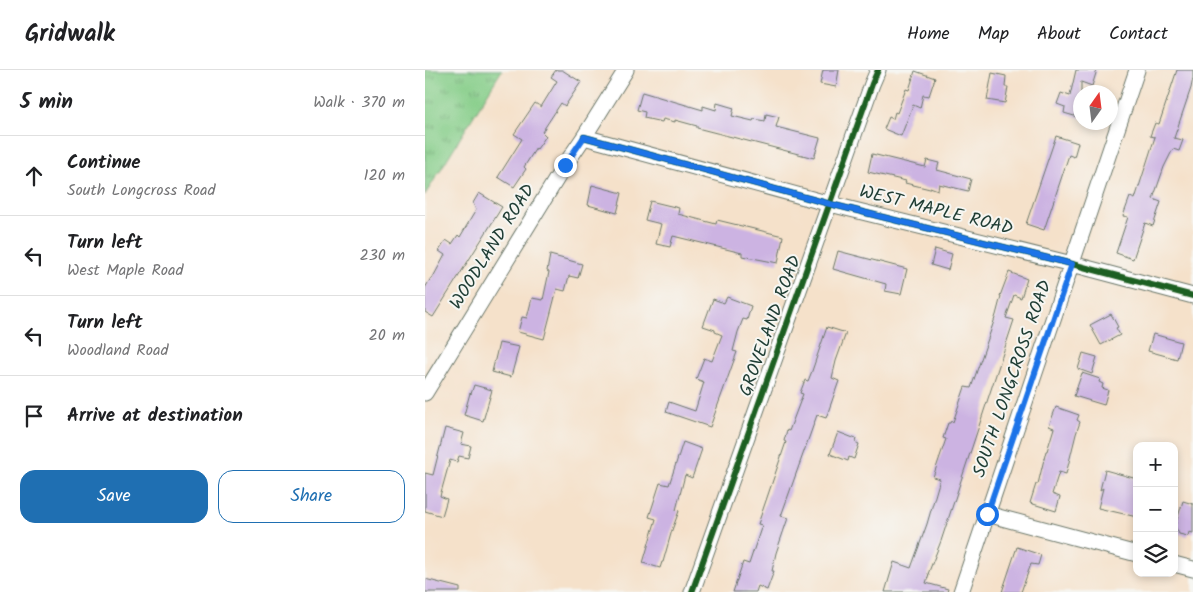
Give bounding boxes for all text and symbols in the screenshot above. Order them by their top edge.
text: Gridwalk [25,15,115,54]
text: Home [907,20,950,49]
text: Map [978,20,1009,49]
text: About [1037,20,1081,49]
text: Contact [1109,20,1168,49]
north arrow [1073,85,1118,130]
text: 5 min [20,86,73,119]
text: Walk · 370 m [313,90,405,115]
text: Continue [67,148,140,178]
route end [554,154,577,177]
icon: ahead [20,162,48,190]
text: 120 m [364,163,405,188]
text: South Longcross Road [67,178,216,203]
street label: WOODLAND ROAD [443,178,544,316]
street label: WEST MAPLE ROAD [856,178,1016,244]
text: Turn left [67,228,142,258]
icon: left [20,242,48,270]
text: 230 m [359,243,405,268]
street label: GROVELAND ROAD [732,251,810,401]
text: West Maple Road [67,258,184,283]
street label: SOUTH LONGCROSS ROAD [966,276,1061,482]
text: Turn left [67,308,142,338]
icon: left [20,322,48,350]
text: 20 m [369,323,405,348]
text: Woodland Road [67,338,168,363]
text: Arrive at destination [67,401,243,431]
icon: arrive [20,402,48,430]
map controls [1133,442,1178,577]
button: + [1133,442,1178,487]
button: Save [20,470,208,523]
button: Share [218,470,405,523]
button: − [1133,487,1178,532]
route start [976,503,999,526]
button: layers [1133,532,1178,577]

